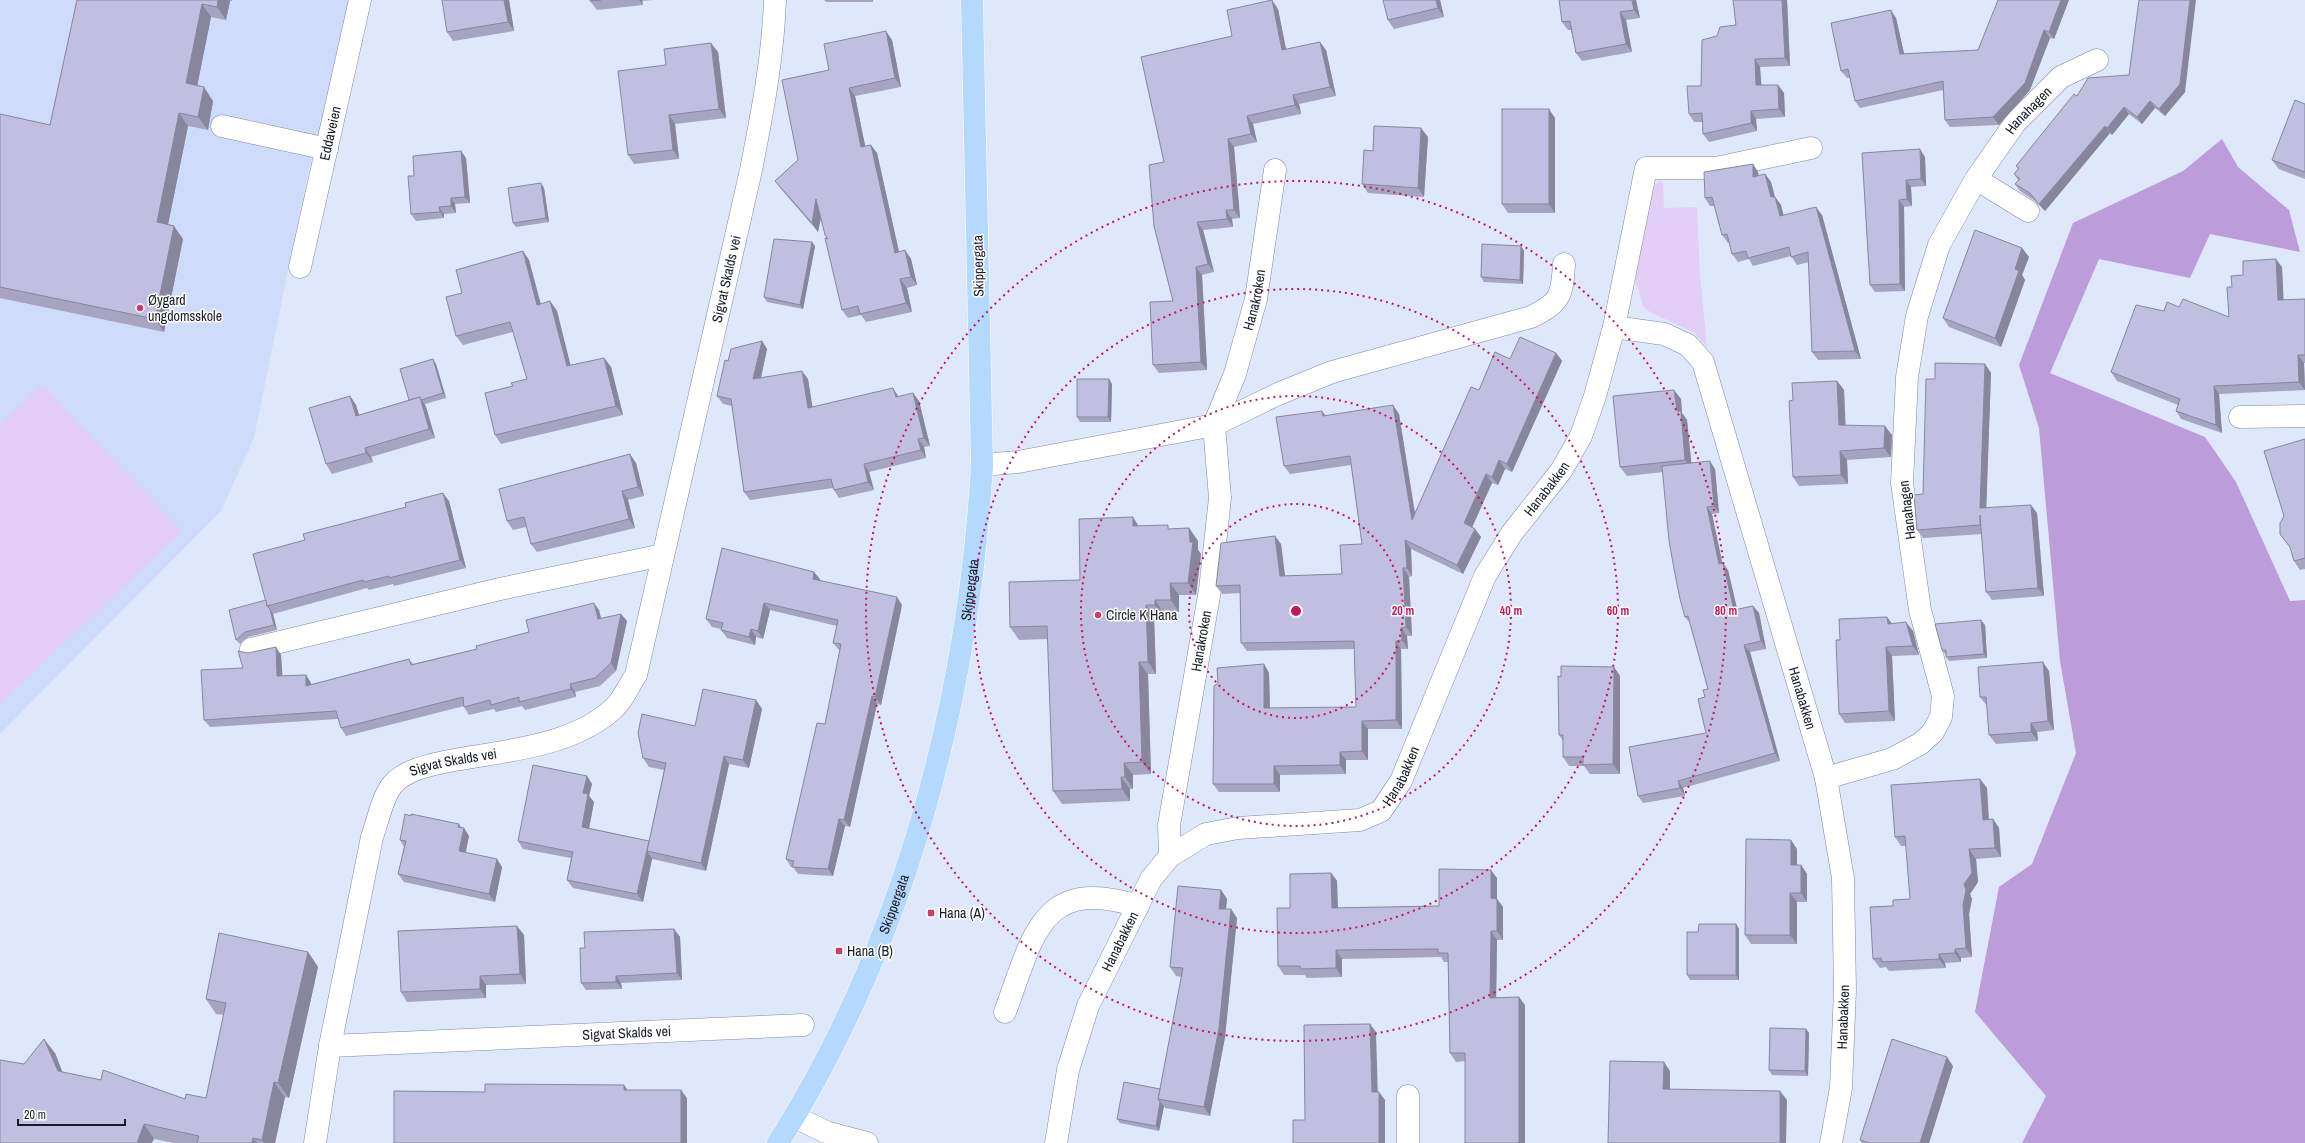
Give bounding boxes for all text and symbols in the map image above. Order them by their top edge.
street label: Hanahagen [2001,83,2055,138]
street label: Eddaveien [315,105,345,162]
street label: Sigvat Skalds vei [708,234,745,324]
street label: Skippergata [968,234,988,297]
street label: Hanakroken [1239,268,1269,332]
place label: Øygard ungdomsskole [148,291,222,325]
marker: Øygard ungdomsskole [135,303,145,313]
street label: Hanabakken [1520,458,1573,520]
street label: Hanahagen [1894,479,1920,541]
street label: Skippergata [957,557,983,622]
text: 20 m [1392,603,1414,619]
text: 40 m [1500,603,1522,619]
text: 60 m [1607,603,1629,619]
text: 80 m [1715,603,1737,619]
centre of rings [1289,604,1303,618]
place label: Circle K Hana [1106,606,1178,624]
street label: Hanakroken [1187,609,1215,673]
marker: Circle K Hana [1093,610,1103,620]
street label: Hanabakken [1785,665,1820,732]
street label: Sigvat Skalds vei [407,744,498,780]
street label: Hanabakken [1378,744,1423,809]
street label: Skippergata [875,871,913,936]
place label: Hana (A) [939,904,985,922]
marker: Hana (A) [926,908,936,918]
street label: Hanabakken [1098,909,1142,974]
place label: Hana (B) [847,942,893,960]
marker: Hana (B) [834,946,844,956]
street label: Hanabakken [1833,984,1853,1050]
street label: Sigvat Skalds vei [582,1022,672,1044]
scale bar [18,1101,125,1127]
text: 20 m [24,1107,46,1123]

